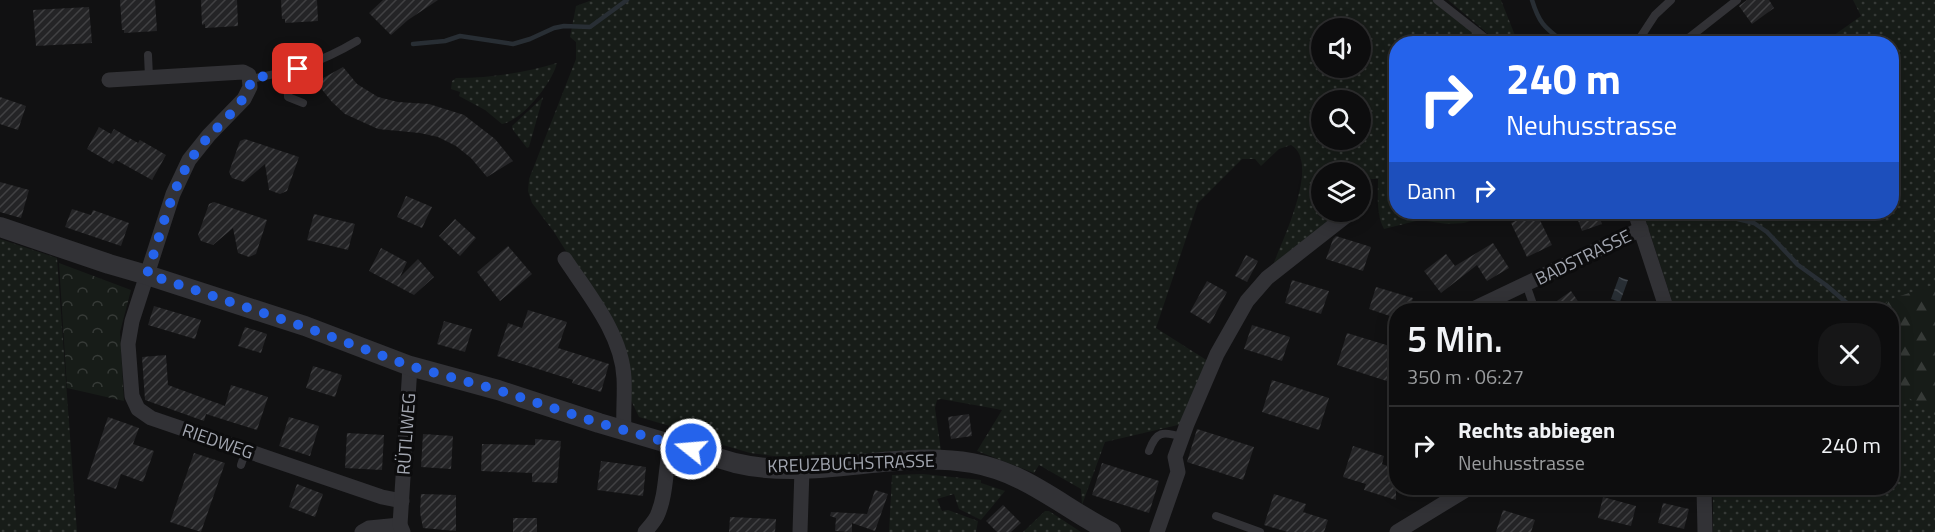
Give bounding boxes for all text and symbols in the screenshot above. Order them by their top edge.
map controls [1311,18,1371,222]
button: sound [1311,18,1371,78]
pin [272,43,323,94]
text: 240 m [1506,46,1621,110]
icon: arrive [281,52,314,85]
icon: right [1407,60,1485,138]
button: search [1311,90,1371,150]
text: Neuhusstrasse [1506,104,1677,145]
button: layers [1311,162,1371,222]
text: Dann [1407,174,1456,208]
icon: right [1468,174,1501,207]
street label: BADSTRASSE [1531,222,1635,292]
text: 5 Min. [1407,311,1503,366]
button: close [1818,323,1881,386]
text: 350 m · 06:27 [1407,361,1524,392]
street label: RÜTLIWEG [390,392,422,476]
text: Rechts abbiegen [1458,413,1615,447]
street label: RIEDWEG [179,416,257,466]
position arrow [659,417,723,481]
text: 240 m [1821,428,1881,462]
icon: right [1407,429,1440,462]
street label: KREUZBUCHSTRASSE [767,447,935,479]
text: Neuhusstrasse [1458,447,1585,478]

